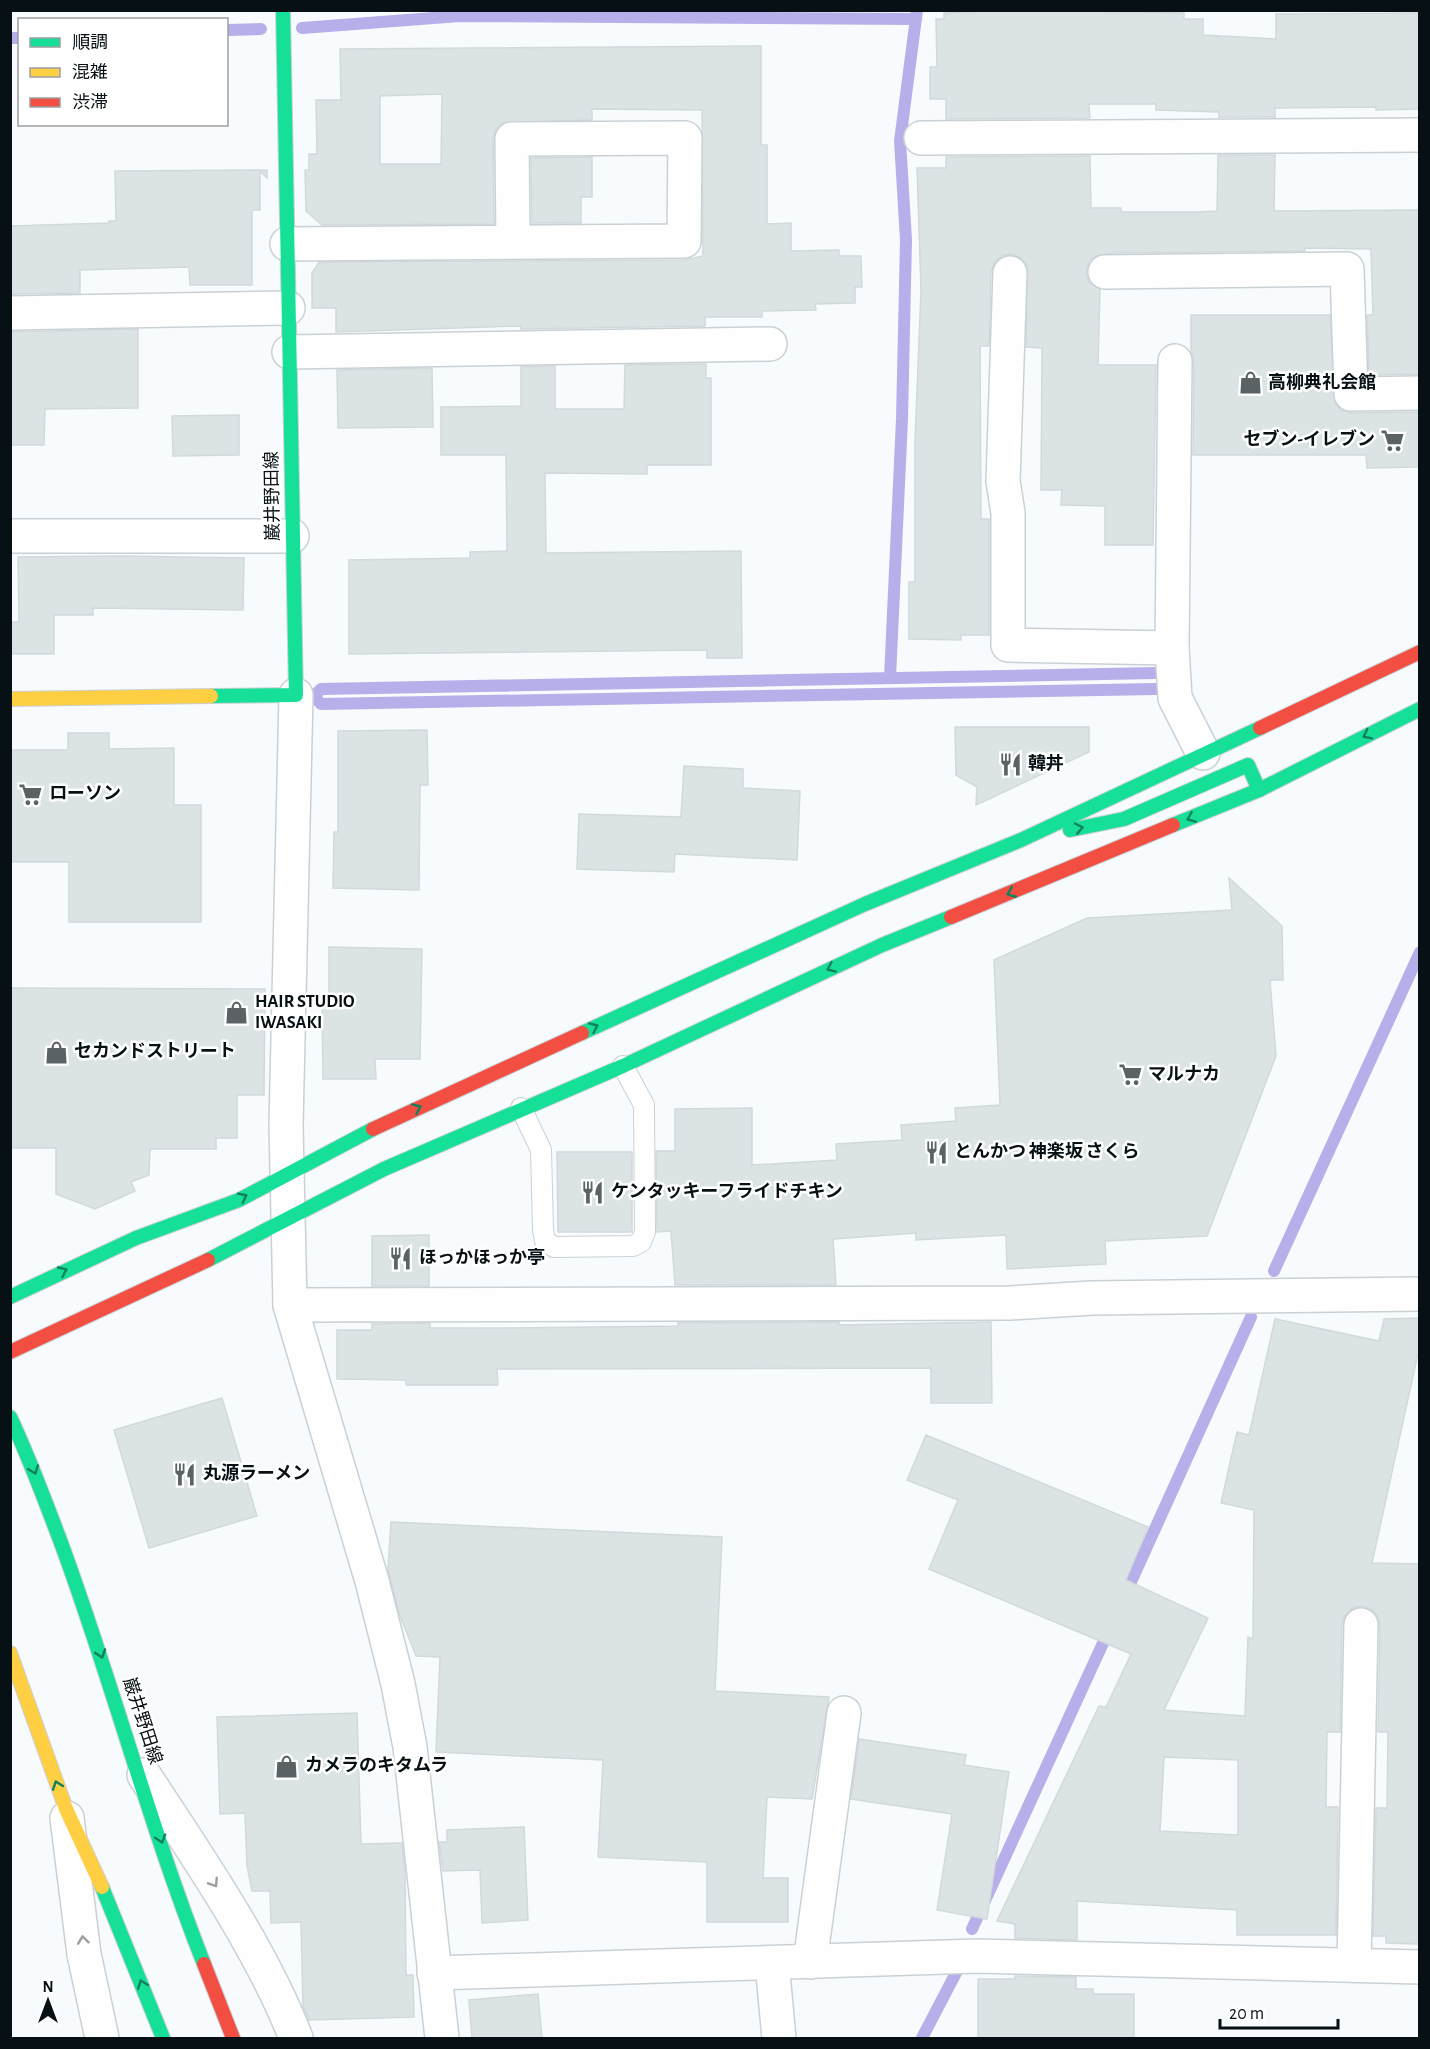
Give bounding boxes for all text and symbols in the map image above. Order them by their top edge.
legend [18,18,228,126]
text: 順調 [72,34,108,52]
text: 混雑 [72,62,108,82]
text: 渋滞 [72,93,108,112]
shop icon: 高柳典礼会館 [1237,370,1263,396]
place label: 高柳典礼会館 [1268,372,1376,392]
supermarket icon: セブン-イレブン [1380,427,1406,453]
place label: セブン-イレブン [1244,429,1375,449]
street label: 巌井野田線 [261,451,283,541]
one-way arrow [1363,728,1374,739]
restaurant icon: 韓丼 [997,751,1023,777]
place label: 韓丼 [1028,753,1064,773]
supermarket icon: ローソン [18,781,44,807]
place label: ローソン [49,785,121,803]
one-way arrow [1186,811,1197,823]
one-way arrow [1073,822,1083,835]
one-way arrow [1006,886,1017,898]
one-way arrow [826,961,837,973]
place label: HAIR STUDIO IWASAKI [255,993,355,1032]
shop icon: HAIR STUDIO IWASAKI [224,999,250,1025]
one-way arrow [588,1023,599,1035]
shop icon: セカンドストリート [43,1039,69,1065]
place label: セカンドストリート [74,1042,236,1061]
supermarket icon: マルナカ [1117,1062,1143,1088]
place label: マルナカ [1148,1065,1220,1084]
one-way arrow [410,1104,421,1116]
restaurant icon: とんかつ 神楽坂 さくら [923,1139,949,1165]
place label: とんかつ 神楽坂 さくら [954,1141,1139,1161]
restaurant icon: ケンタッキーフライドチキン [580,1179,606,1205]
place label: ケンタッキーフライドチキン [611,1182,843,1201]
one-way arrow [237,1193,248,1205]
restaurant icon: ほっかほっか亭 [388,1245,414,1271]
place label: ほっかほっか亭 [419,1248,545,1267]
one-way arrow [57,1267,68,1279]
restaurant icon: 丸源ラーメン [172,1461,198,1487]
place label: 丸源ラーメン [203,1463,310,1483]
one-way arrow [26,1465,39,1475]
one-way arrow [93,1648,106,1659]
street label: 巌井野田線 [120,1675,166,1767]
shop icon: カメラのキタムラ [274,1753,300,1779]
place label: カメラのキタムラ [305,1756,448,1775]
one-way arrow [52,1780,65,1791]
one-way arrow [153,1833,166,1844]
one-way arrow [206,1877,218,1887]
one-way arrow [77,1935,89,1944]
north arrow [18,1971,78,2031]
text: N [42,1979,54,1995]
one-way arrow [137,1979,149,1990]
scale bar [1220,1992,1338,2030]
text: 20 m [1229,2005,1264,2023]

